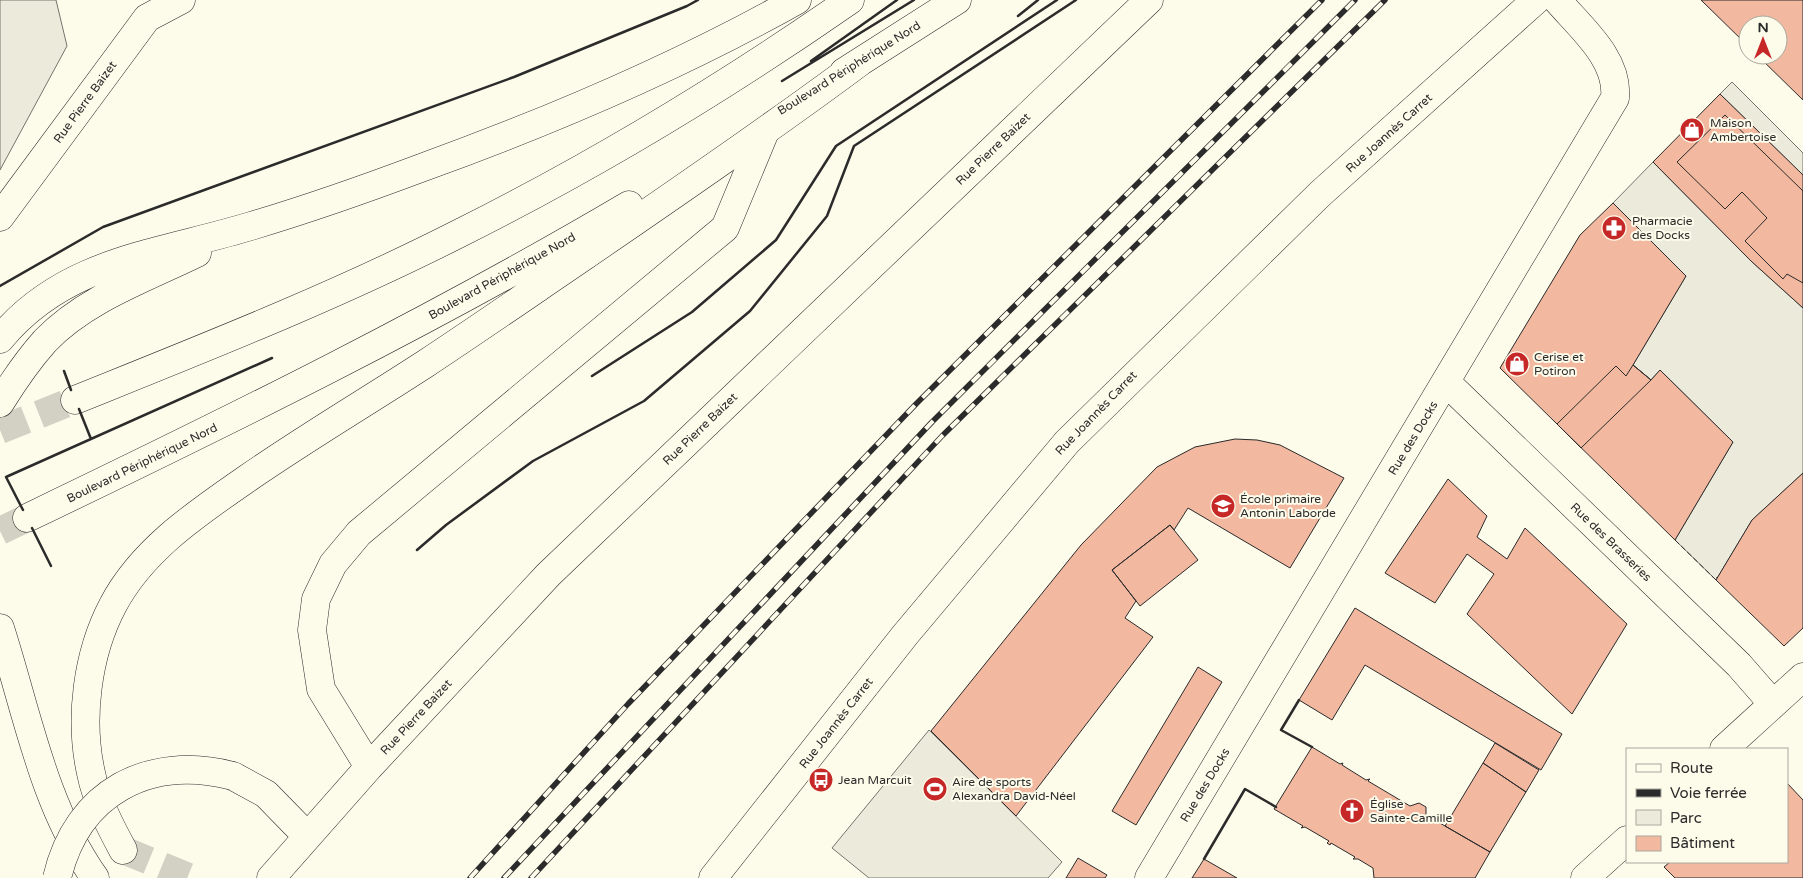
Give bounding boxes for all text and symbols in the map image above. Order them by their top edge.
north arrow [1738,15,1788,65]
street label: Boulevard Périphérique Nord [775,18,923,118]
text: N [1757,19,1769,36]
street label: Rue Pierre Baizet [51,58,120,146]
street label: Rue Joannès Carret [1343,90,1435,175]
street label: Rue Pierre Baizet [953,110,1033,188]
place label: Maison Ambertoise [1710,116,1776,144]
shop icon: Maison Ambertoise [1679,117,1705,143]
place label: Pharmacie des Docks [1632,214,1693,242]
pharmacy icon: Pharmacie des Docks [1601,215,1627,241]
street label: Boulevard Périphérique Nord [426,230,578,322]
place label: Cerise et Potiron [1534,350,1584,378]
shop icon: Cerise et Potiron [1504,351,1530,377]
street label: Rue Joannès Carret [1052,368,1140,458]
street label: Rue Pierre Baizet [660,390,740,468]
street label: Rue des Docks [1385,398,1441,477]
street label: Boulevard Périphérique Nord [64,420,220,506]
place label: École primaire Antonin Laborde [1240,492,1336,520]
school or university icon: École primaire Antonin Laborde [1210,493,1236,519]
street label: Rue des Brasseries [1568,500,1655,584]
street label: Rue Joannès Carret [796,675,876,771]
street label: Rue Pierre Baizet [378,676,455,758]
street label: Rue des Docks [1177,745,1233,824]
legend [1626,748,1788,863]
text: Route [1670,759,1713,777]
bus stop icon: Jean Marcuit [808,767,834,793]
place label: Jean Marcuit [838,773,912,787]
place label: Aire de sports Alexandra David-Néel [952,775,1076,803]
sports icon: Aire de sports Alexandra David-Néel [922,776,948,802]
text: Voie ferrée [1670,784,1747,802]
place label: Église Sainte-Camille [1370,797,1453,825]
church icon: Église Sainte-Camille [1339,798,1365,824]
text: Parc [1670,809,1702,827]
text: Bâtiment [1670,834,1735,852]

